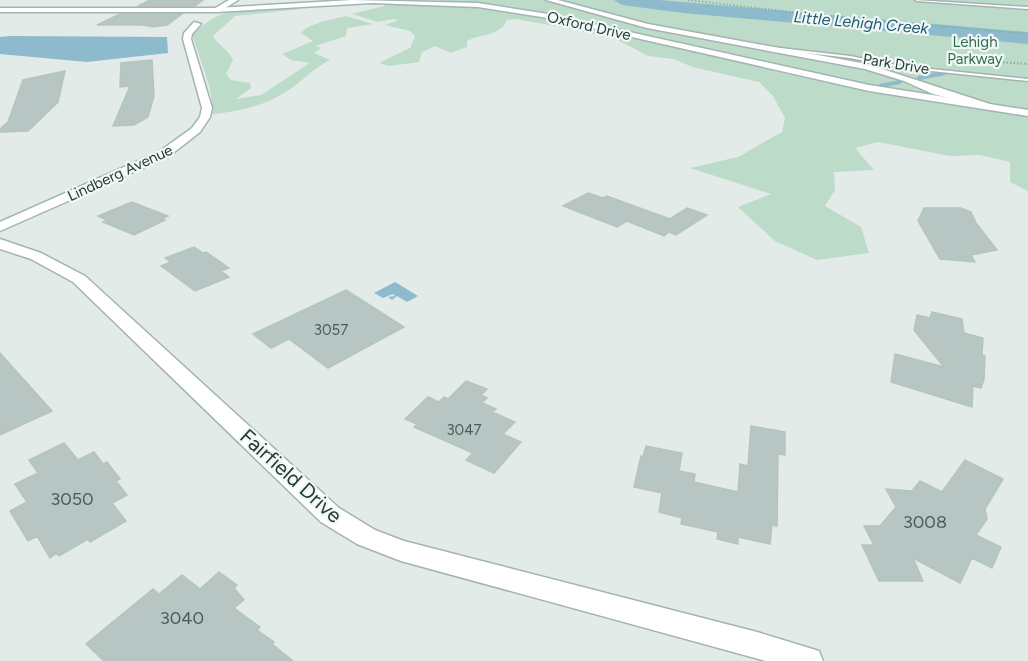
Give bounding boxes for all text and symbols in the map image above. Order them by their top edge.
water label: Little Lehigh Creek [793,7,930,38]
street label: Oxford Drive [545,8,633,44]
park label: Lehigh Parkway [947,33,1003,68]
street label: Park Drive [862,50,930,78]
street label: Lindberg Avenue [65,141,175,205]
house number: 3057 [314,321,348,339]
house number: 3047 [446,421,482,439]
street label: Fairfield Drive [235,423,348,528]
house number: 3050 [50,488,94,510]
house number: 3008 [903,511,947,533]
house number: 3040 [160,607,204,629]

